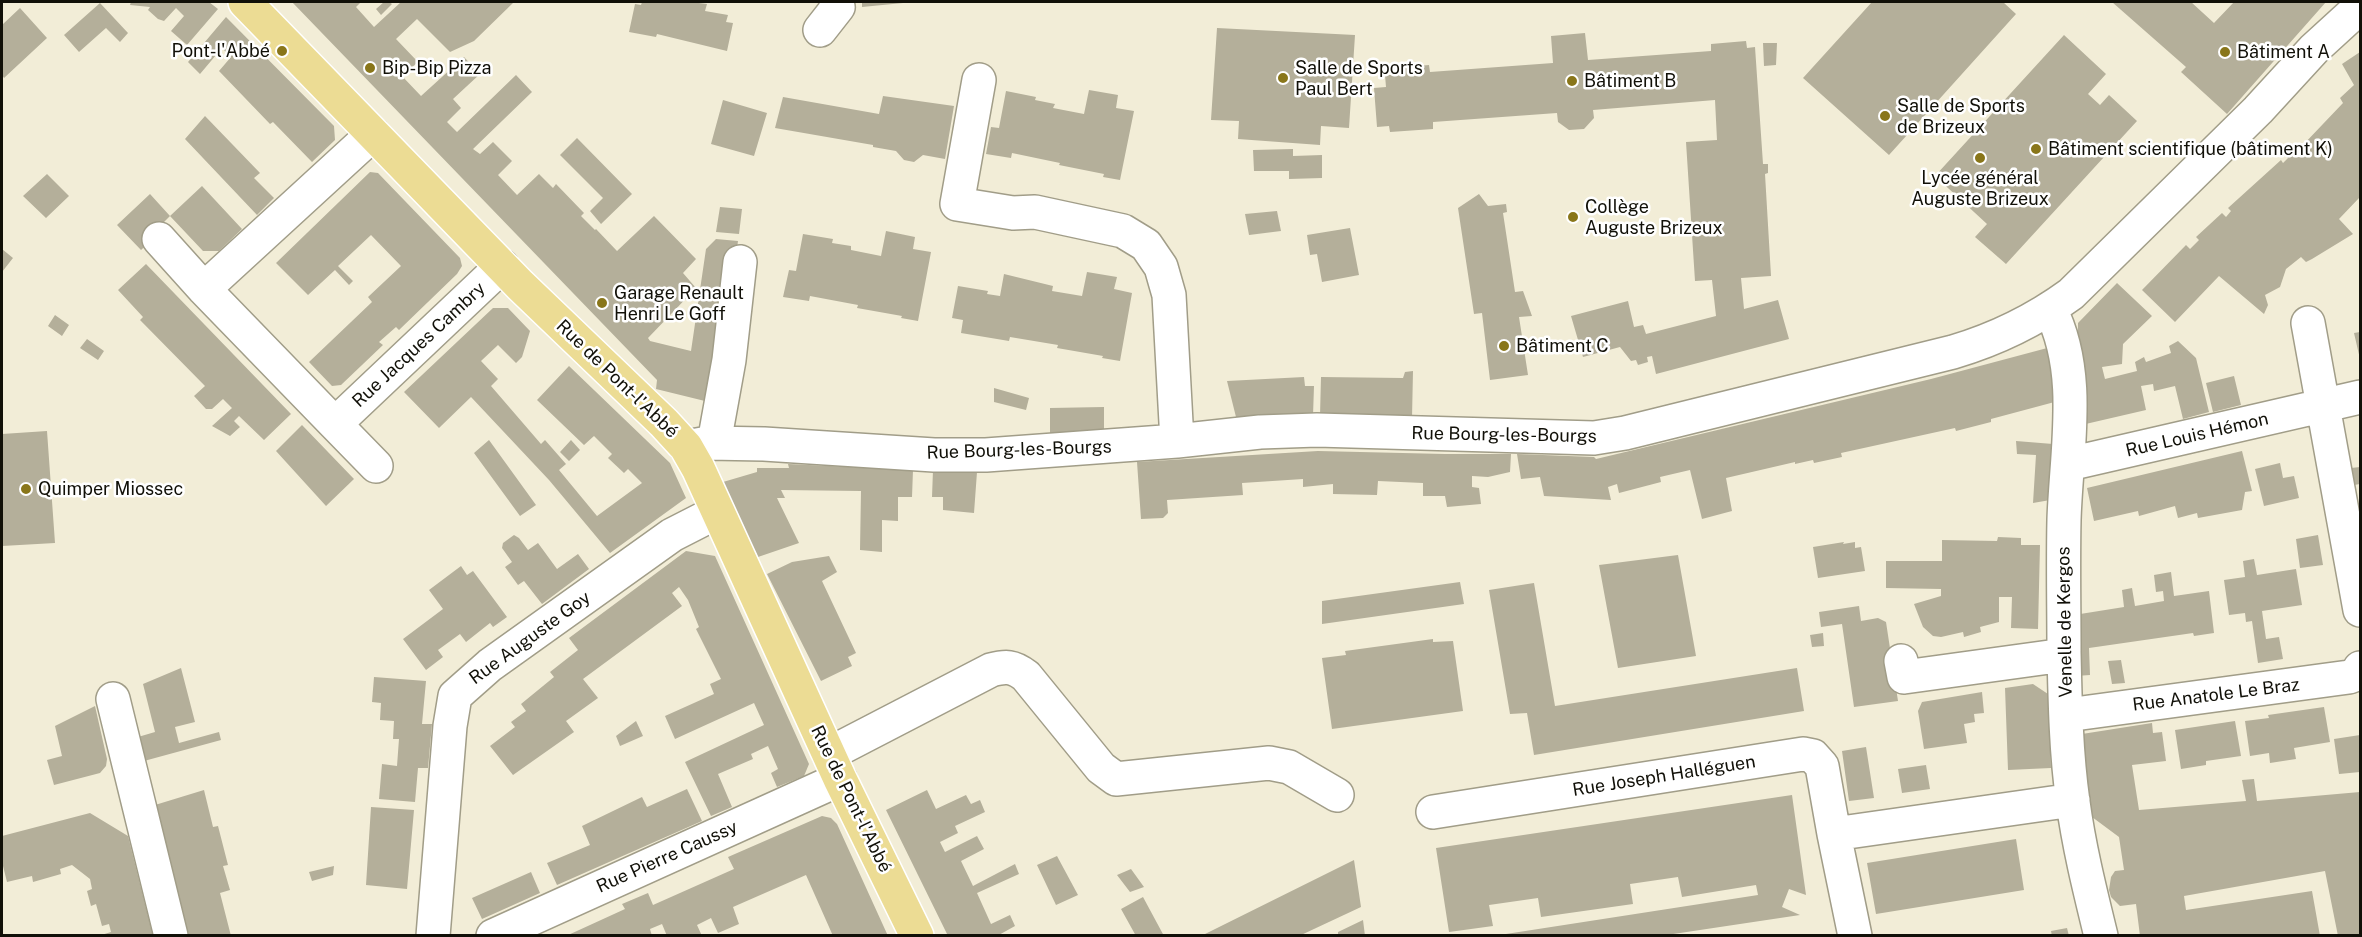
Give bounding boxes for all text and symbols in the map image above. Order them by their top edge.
place label: Pont-l'Abbé [172,40,270,62]
place label: Bâtiment A [2237,41,2330,63]
marker: Pont-l'Abbé [275,44,289,58]
marker: Bâtiment A [2218,45,2232,59]
place label: Bip-Bip Pizza [382,57,492,79]
place label: Salle de Sports Paul Bert [1295,57,1423,100]
marker: Bip-Bip Pizza [363,61,377,75]
place label: Bâtiment B [1584,70,1676,92]
marker: Salle de Sports Paul Bert [1276,71,1290,85]
marker: Bâtiment B [1565,74,1579,88]
place label: Salle de Sports de Brizeux [1897,95,2025,138]
marker: Salle de Sports de Brizeux [1878,109,1892,123]
place label: Bâtiment scientifique (bâtiment K) [2048,138,2333,160]
marker: Bâtiment scientifique (bâtiment K) [2029,142,2043,156]
marker: Lycée général Auguste Brizeux [1973,151,1987,165]
place label: Lycée général Auguste Brizeux [1911,167,2049,210]
place label: Collège Auguste Brizeux [1585,196,1723,238]
marker: Collège Auguste Brizeux [1566,210,1580,224]
street label: Rue Jacques Cambry [348,278,490,412]
place label: Garage Renault Henri Le Goff [614,282,744,324]
marker: Garage Renault Henri Le Goff [595,296,609,310]
street label: Rue de Pont-l'Abbé [552,315,682,443]
place label: Bâtiment C [1516,335,1609,357]
marker: Bâtiment C [1497,339,1511,353]
street label: Rue Louis Hémon [2124,408,2270,462]
street label: Rue Bourg-les-Bourgs [1411,423,1597,447]
street label: Rue Bourg-les-Bourgs [926,436,1112,464]
place label: Quimper Miossec [38,478,183,500]
marker: Quimper Miossec [19,482,33,496]
street label: Venelle de Kergos [2053,546,2077,698]
street label: Rue Auguste Goy [465,587,595,689]
street label: Rue Anatole Le Braz [2131,674,2301,716]
street label: Rue de Pont-l'Abbé [806,722,896,876]
street label: Rue Joseph Halléguen [1571,751,1757,801]
street label: Rue Pierre Caussy [593,816,741,898]

